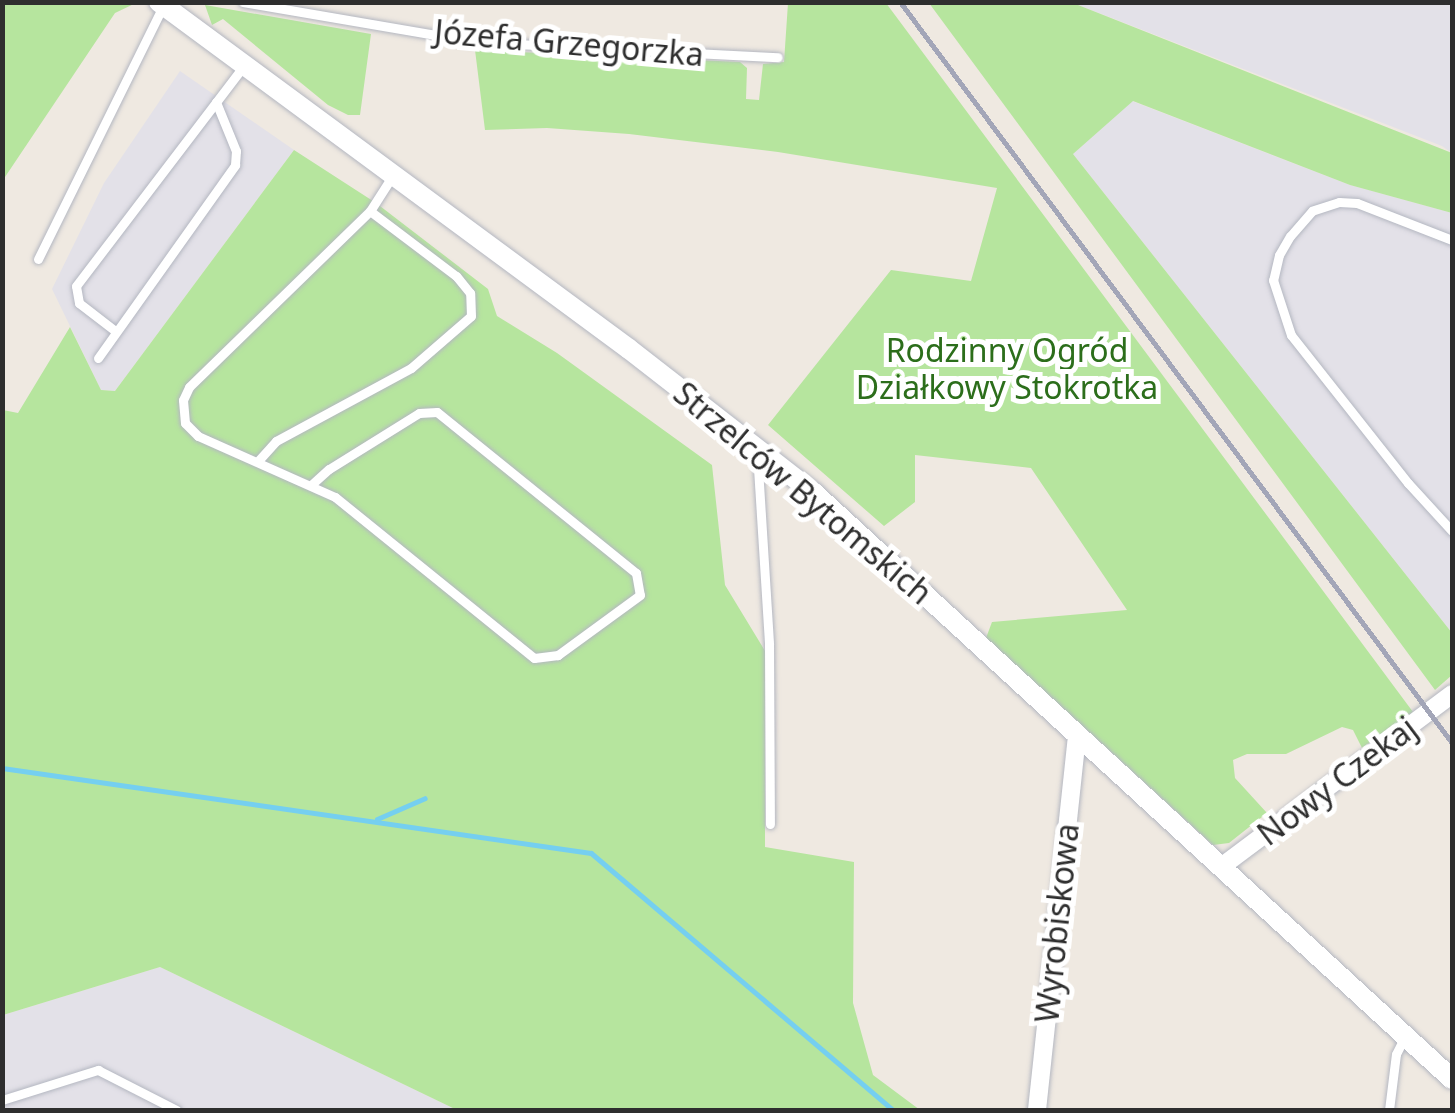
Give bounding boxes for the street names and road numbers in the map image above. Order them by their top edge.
street label: Józefa Grzegorzka [433,12,705,74]
street label: Strzelców Bytomskich [666,374,940,612]
street label: Nowy Czekaj [1250,709,1424,853]
street label: Wyrobiskowa [1027,821,1087,1025]

